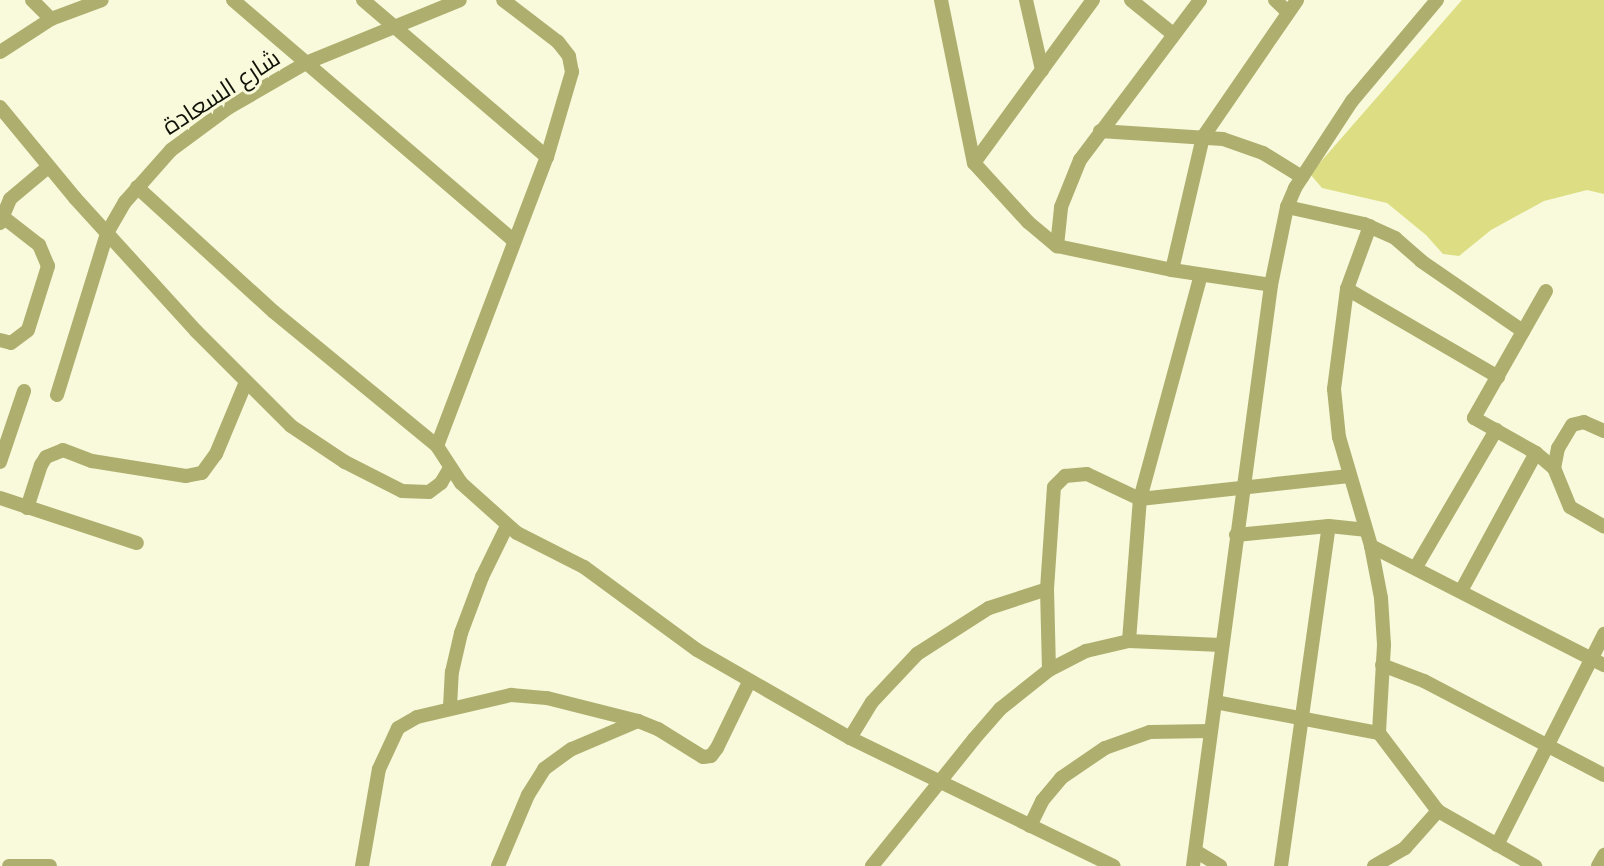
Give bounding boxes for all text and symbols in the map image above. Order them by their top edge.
street label: شارع السعادة [157,43,285,141]

